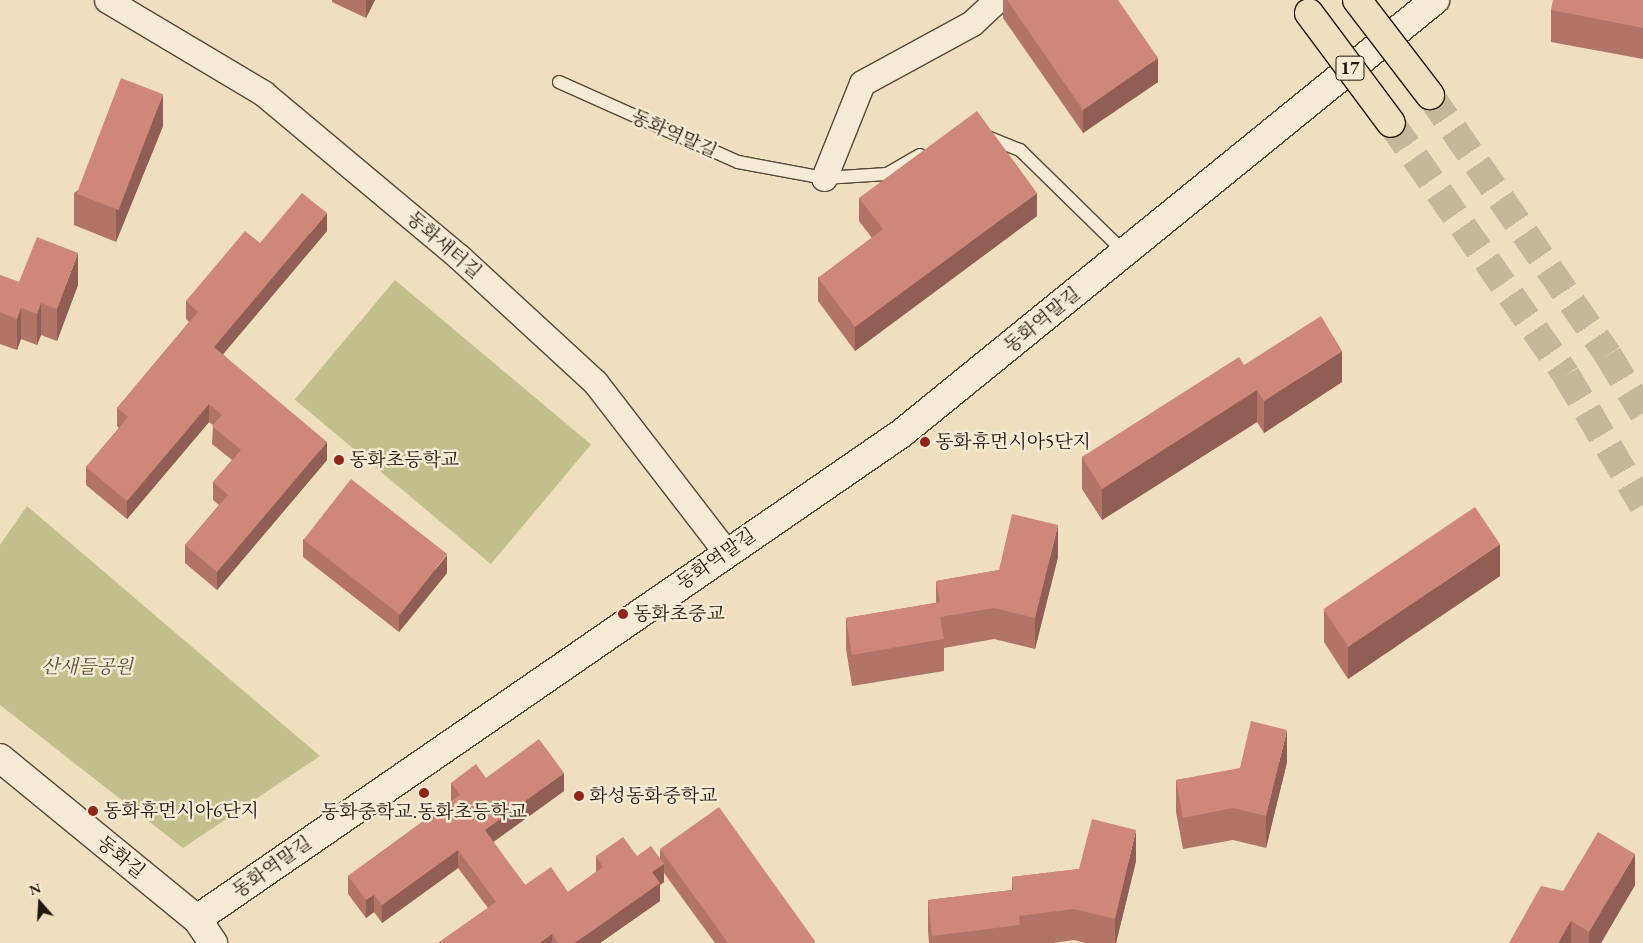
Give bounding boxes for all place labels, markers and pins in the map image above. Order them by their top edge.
place label: 동화휴먼시아5단지 [935,431,1091,453]
marker: 동화휴먼시아5단지 [919,436,931,448]
place label: 동화초등학교 [349,449,459,471]
marker: 동화초등학교 [333,454,345,466]
place label: 동화초중교 [633,603,725,625]
marker: 동화초중교 [617,608,629,620]
place label: 화성동화중학교 [589,785,717,807]
marker: 동화중학교.동화초등학교 [418,787,430,799]
marker: 화성동화중학교 [573,790,585,802]
place label: 동화휴먼시아6단지 [103,800,259,822]
place label: 동화중학교.동화초등학교 [321,801,527,823]
marker: 동화휴먼시아6단지 [87,805,99,817]

